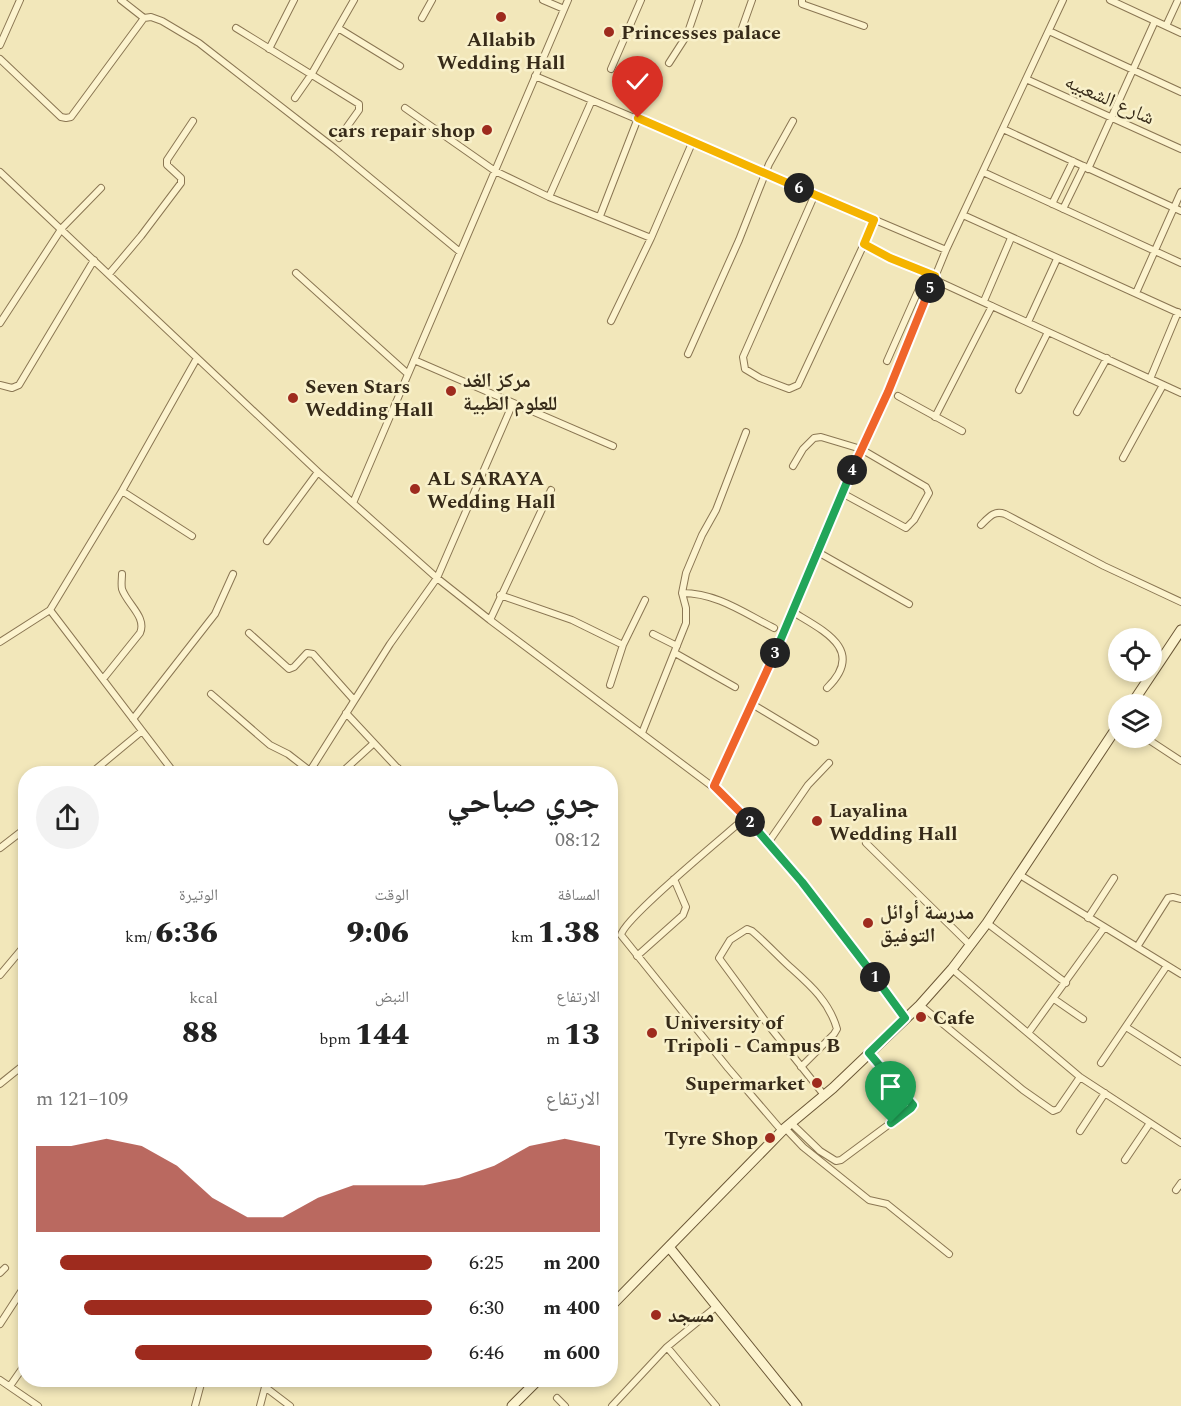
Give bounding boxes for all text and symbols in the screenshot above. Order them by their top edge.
marker: Allabib Wedding Hall [494,10,508,24]
place label: Princesses palace [621,18,781,48]
place label: Allabib Wedding Hall [437,25,565,78]
marker: Princesses palace [602,25,616,39]
pin [612,56,663,118]
icon: check [621,65,654,98]
street label: شارع الشعبيه [1060,67,1159,133]
place label: cars repair shop [328,116,475,146]
marker: cars repair shop [480,123,494,137]
pin: 6 [784,173,814,203]
text: 6 [795,176,803,200]
pin: 5 [915,273,945,303]
text: 5 [926,276,934,300]
place label: مركز الغد للعلوم الطبية [463,366,557,419]
place label: Seven Stars Wedding Hall [305,372,434,425]
marker: مركز الغد للعلوم الطبية [444,384,458,398]
marker: Seven Stars Wedding Hall [286,391,300,405]
pin: 4 [837,455,867,485]
text: 4 [848,458,856,482]
place label: AL SARAYA Wedding Hall [427,464,556,517]
marker: AL SARAYA Wedding Hall [408,482,422,496]
map controls [1108,628,1162,748]
button: locate [1108,628,1162,682]
pin: 3 [760,638,790,668]
text: 3 [771,641,779,665]
button: layers [1108,694,1162,748]
text: جري صباحي [447,777,600,827]
button: share [36,786,99,849]
place label: Layalina Wedding Hall [829,796,958,849]
pin: 2 [735,807,765,837]
text: 2 [746,810,754,834]
marker: Layalina Wedding Hall [810,814,824,828]
text: 08:12 [555,825,600,855]
text: الوتيرة [179,883,218,907]
text: الوقت [375,883,409,907]
text: المسافة [558,883,600,907]
place label: مدرسة أوائل التوفيق [880,898,974,951]
text: 6:36 [156,910,218,956]
text: 9:06 [347,910,409,956]
text: 1.38 [538,910,600,956]
marker: مدرسة أوائل التوفيق [861,916,875,930]
text: /km [125,925,156,949]
text: km [511,925,538,949]
pin: 1 [860,962,890,992]
text: 1 [871,965,879,989]
text: النبض [375,985,409,1009]
text: الارتفاع [556,985,600,1009]
text: kcal [189,986,218,1010]
place label: Cafe [933,1003,975,1033]
place label: University of Tripoli - Campus B [664,1008,840,1061]
text: 88 [182,1010,218,1056]
marker: Cafe [914,1010,928,1024]
text: 144 [355,1012,409,1058]
text: 13 [564,1012,600,1058]
marker: University of Tripoli - Campus B [645,1026,659,1040]
text: bpm [319,1027,355,1051]
text: m [546,1027,564,1051]
pin [865,1061,916,1123]
place label: Supermarket [685,1069,805,1099]
icon: arrive [874,1070,907,1103]
marker: Supermarket [810,1076,824,1090]
text: 109–121 m [36,1084,128,1114]
text: الارتفاع [545,1084,600,1114]
place label: Tyre Shop [664,1124,758,1154]
marker: Tyre Shop [763,1131,777,1145]
text: 6:25 [469,1248,504,1278]
text: 200 m [543,1248,600,1278]
text: 6:30 [469,1293,504,1323]
text: 400 m [543,1293,600,1323]
place label: مسجد [668,1301,714,1331]
marker: مسجد [649,1308,663,1322]
text: 6:46 [469,1338,504,1368]
text: 600 m [543,1338,600,1368]

